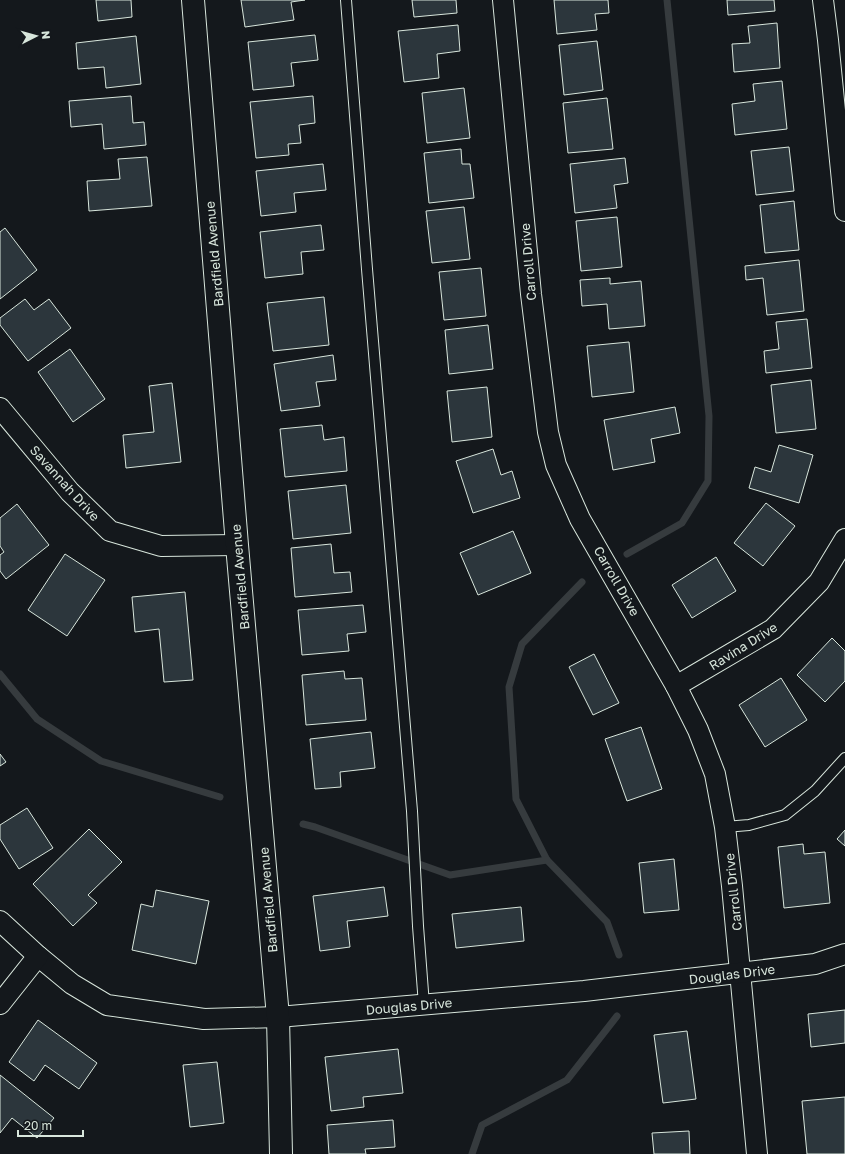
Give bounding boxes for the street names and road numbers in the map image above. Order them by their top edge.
street label: Bardfield Avenue [201,201,227,307]
street label: Carroll Drive [517,223,539,301]
street label: Savannah Drive [27,442,103,524]
street label: Bardfield Avenue [227,524,253,630]
street label: Carroll Drive [591,543,643,619]
street label: Ravina Drive [706,619,780,673]
street label: Bardfield Avenue [255,847,281,953]
street label: Carroll Drive [721,852,745,932]
street label: Douglas Drive [688,961,776,987]
street label: Douglas Drive [365,994,453,1018]

